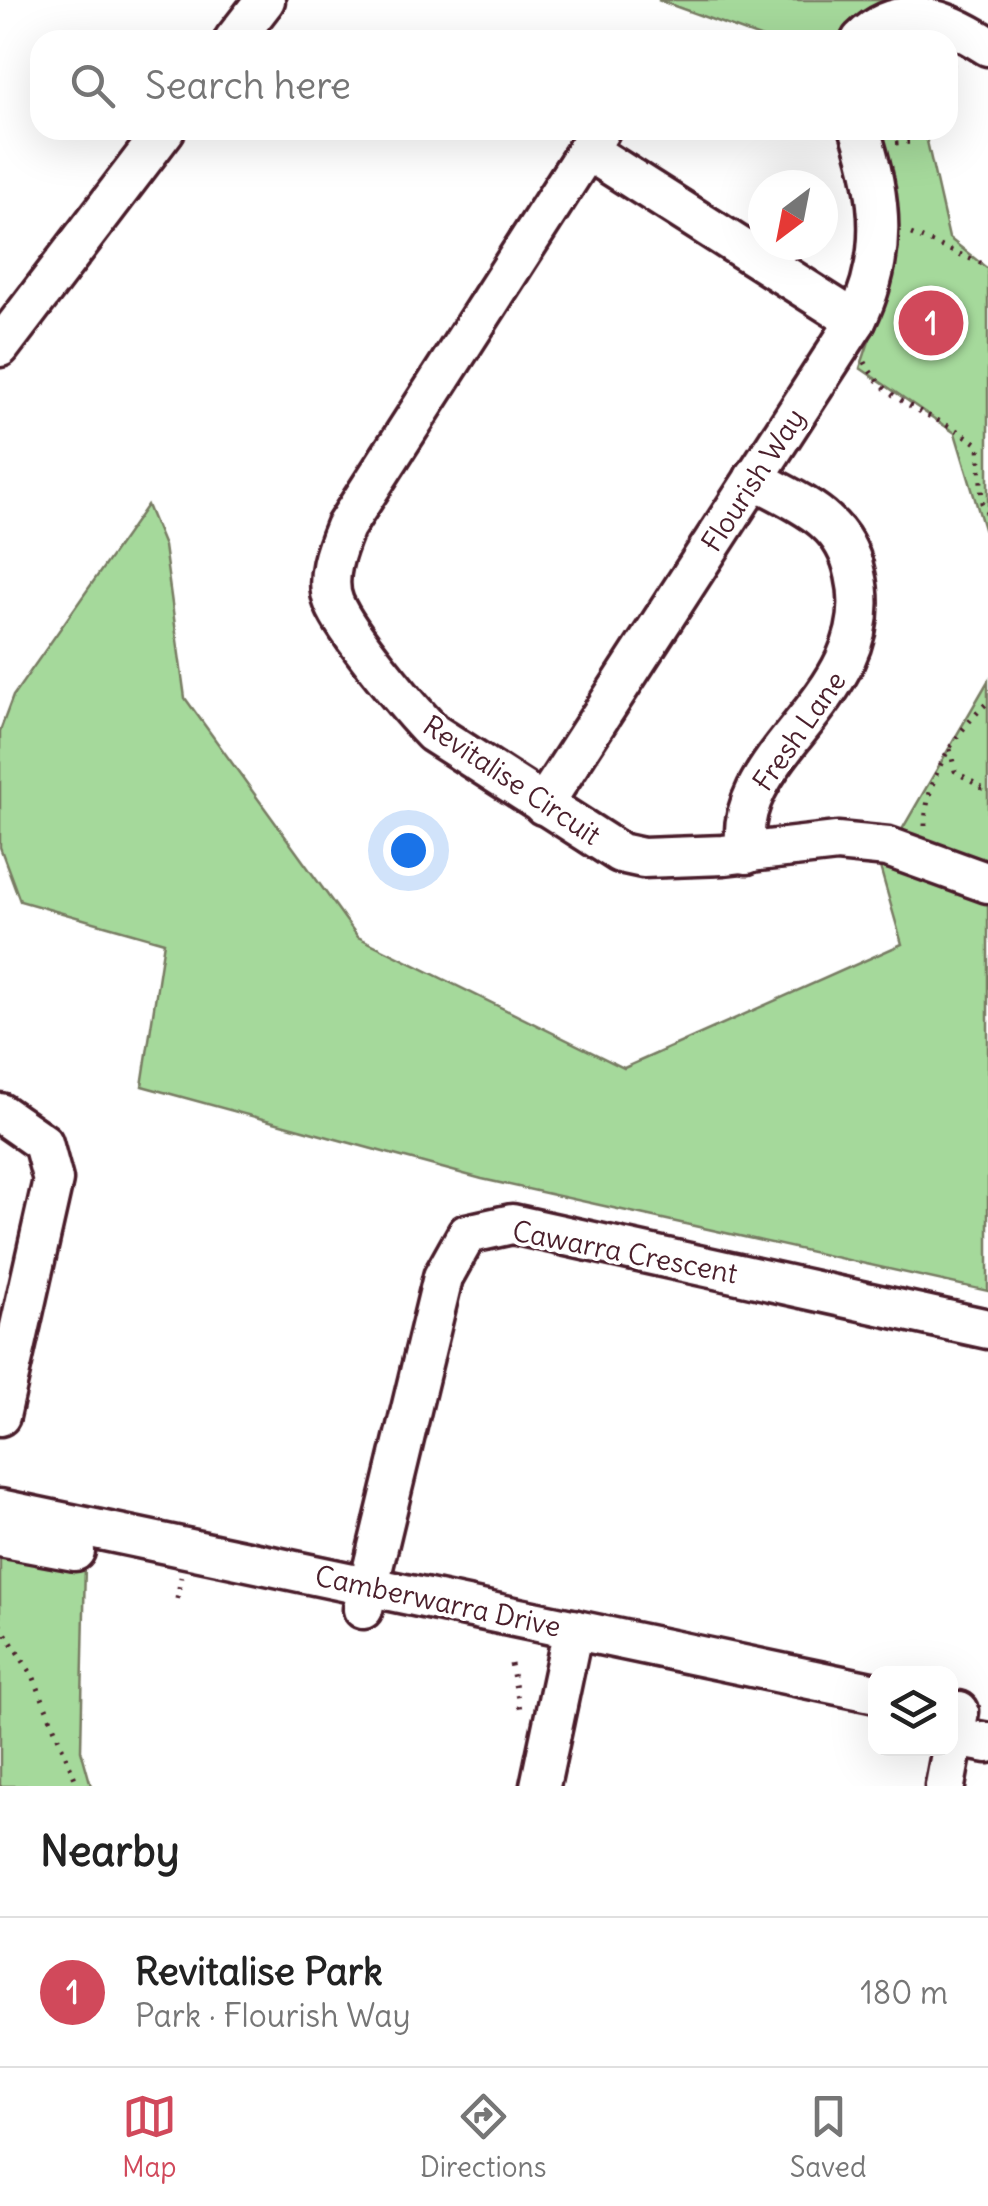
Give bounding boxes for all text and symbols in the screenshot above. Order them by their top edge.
search box [30,30,958,140]
icon: search [65,58,120,113]
text: Search here [145,62,351,109]
north arrow [748,170,838,260]
pin: 1 [898,286,964,360]
street label: Flourish Way [693,402,813,558]
street label: Fresh Lane [745,664,853,798]
street label: Revitalise Circuit [416,707,608,853]
your location [383,825,434,876]
street label: Cawarra Crescent [510,1213,740,1291]
street label: Camberwarra Drive [312,1557,564,1645]
map controls [868,1666,958,1756]
button: layers [868,1666,958,1756]
text: Nearby [40,1825,179,1877]
text: Revitalise Park [135,1948,383,1995]
text: 1 [66,1972,79,2013]
text: 180 m [860,1972,948,2013]
text: Park · Flourish Way [135,1995,411,2036]
tab: Map [122,2089,177,2185]
tab: Directions [420,2089,546,2185]
tab: Saved [790,2089,866,2185]

